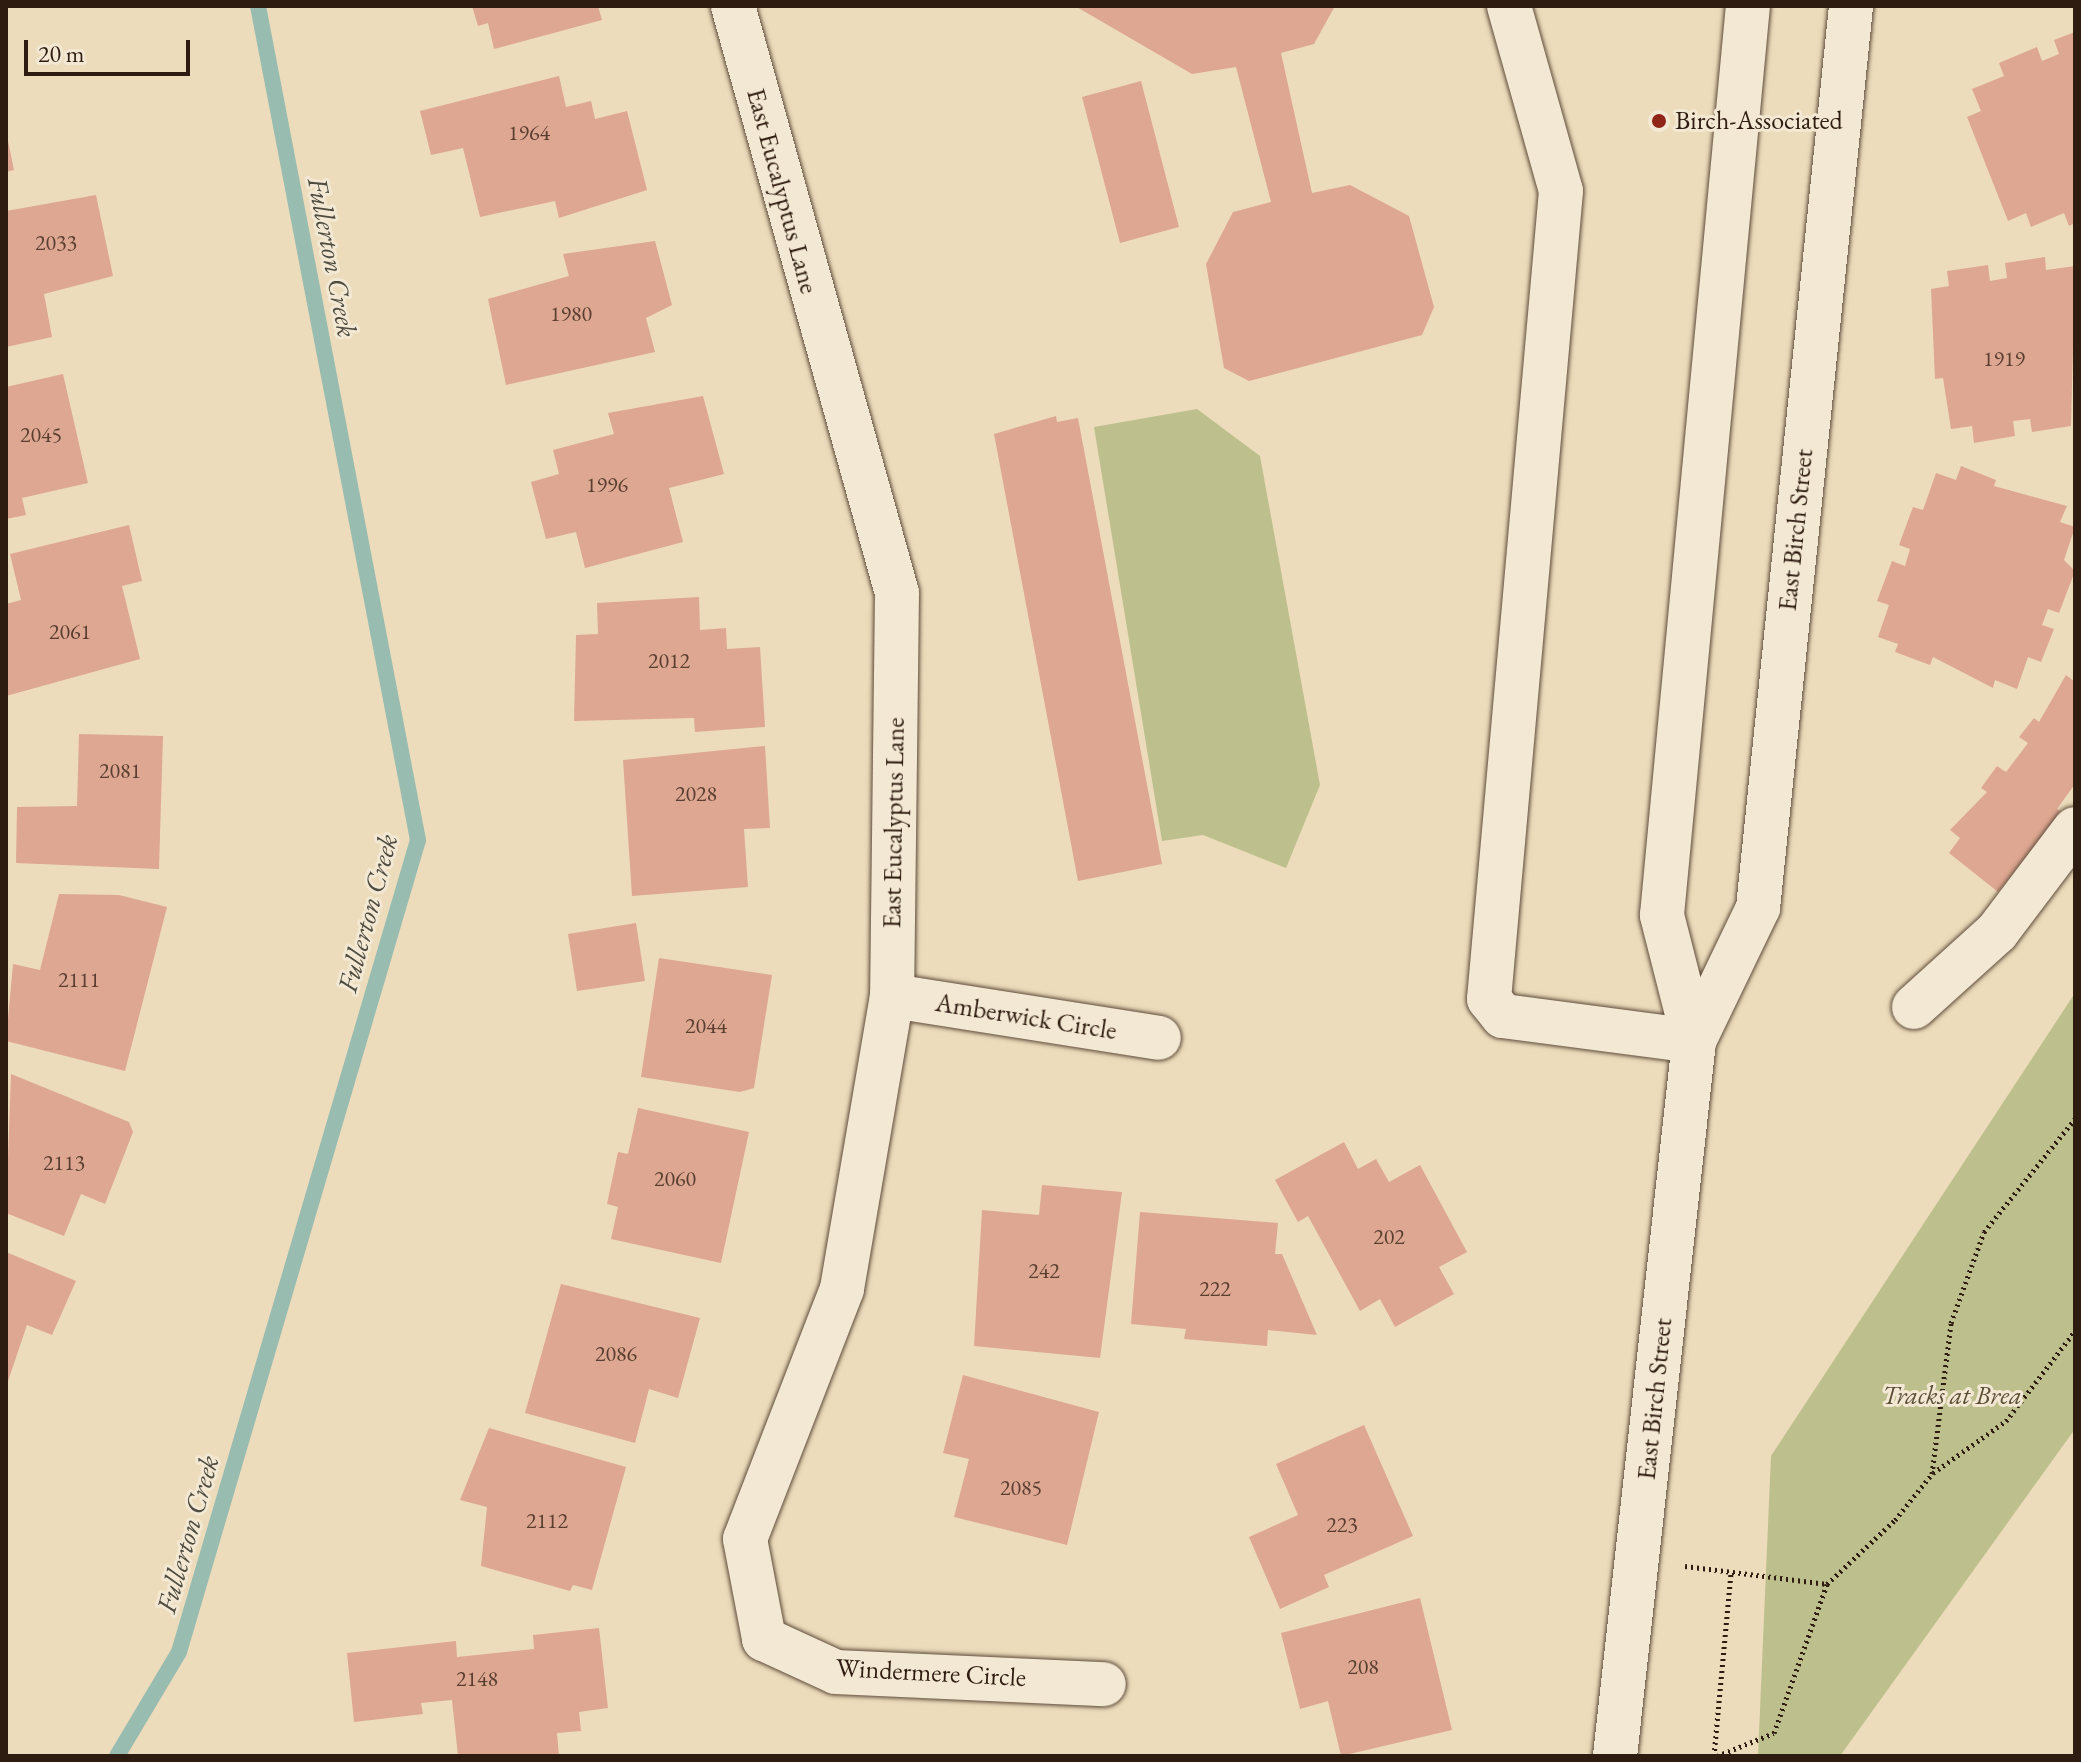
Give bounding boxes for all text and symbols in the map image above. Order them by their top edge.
scale bar [28,24,194,74]
text: 20 m [38,38,85,69]
street label: East Eucalyptus Lane [740,85,824,297]
place label: Birch-Associated [1675,105,1843,137]
marker: Birch-Associated [1650,112,1668,130]
house number: 1964 [508,120,550,146]
water label: Fullerton Creek [301,174,365,340]
house number: 2033 [35,230,77,256]
house number: 1980 [550,301,592,327]
house number: 1919 [1983,346,2025,372]
house number: 2045 [20,422,62,448]
street label: East Birch Street [1772,447,1820,613]
house number: 1996 [586,472,628,498]
house number: 2061 [49,619,91,645]
house number: 2012 [648,648,690,674]
street label: East Eucalyptus Lane [877,717,911,929]
house number: 2081 [99,758,141,784]
house number: 2028 [675,781,717,807]
water label: Fullerton Creek [330,830,404,996]
house number: 2111 [58,967,100,993]
street label: Amberwick Circle [933,987,1119,1047]
house number: 2044 [685,1013,727,1039]
house number: 2113 [43,1150,85,1176]
house number: 2060 [654,1166,696,1192]
house number: 202 [1373,1224,1405,1250]
house number: 242 [1028,1258,1060,1284]
house number: 222 [1199,1276,1231,1302]
street label: East Birch Street [1631,1316,1679,1482]
house number: 2086 [595,1341,637,1367]
park label: Tracks at Brea [1882,1380,2022,1412]
water label: Fullerton Creek [149,1451,225,1617]
house number: 2085 [1000,1475,1042,1501]
house number: 2112 [526,1508,568,1534]
house number: 223 [1326,1512,1358,1538]
street label: Windermere Circle [835,1652,1027,1694]
house number: 208 [1347,1654,1379,1680]
house number: 2148 [456,1666,498,1692]

